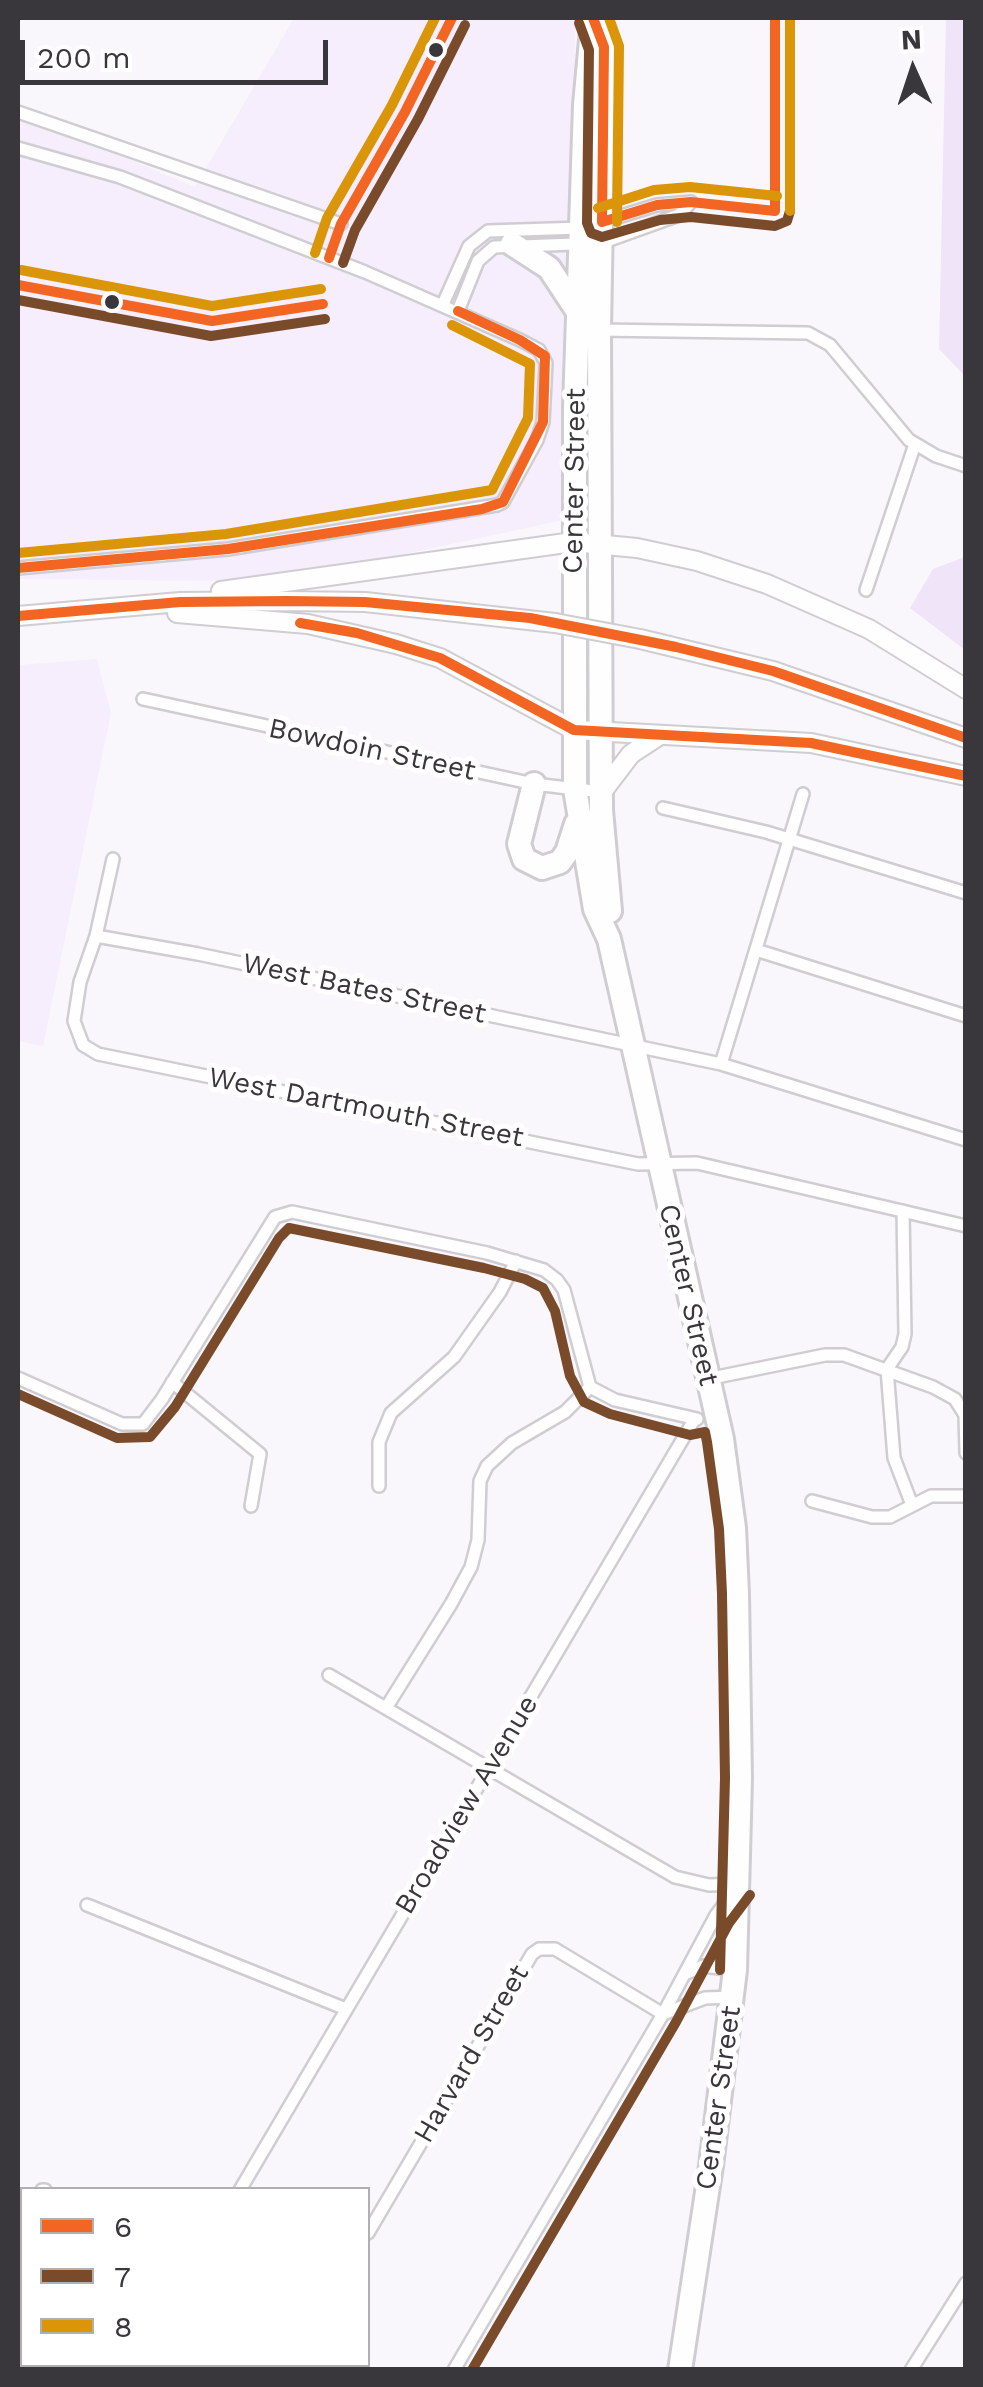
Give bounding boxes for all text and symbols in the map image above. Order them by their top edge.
scale bar [25,20,332,82]
north arrow [863,20,963,120]
text: N [900,23,923,57]
text: 200 m [37,40,131,75]
unlabelled marker [426,40,446,60]
unlabelled marker [102,292,122,312]
street label: Center Street [557,388,593,574]
street label: Bowdoin Street [266,712,478,788]
street label: West Bates Street [239,947,489,1031]
street label: West Dartmouth Street [206,1061,526,1155]
street label: Center Street [651,1201,725,1389]
street label: Broadview Avenue [388,1690,546,1920]
street label: Harvard Street [407,1959,537,2149]
street label: Center Street [689,2004,749,2192]
legend [20,2187,370,2367]
text: 6 [114,2209,132,2244]
text: 7 [114,2259,131,2294]
text: 8 [114,2309,132,2344]

